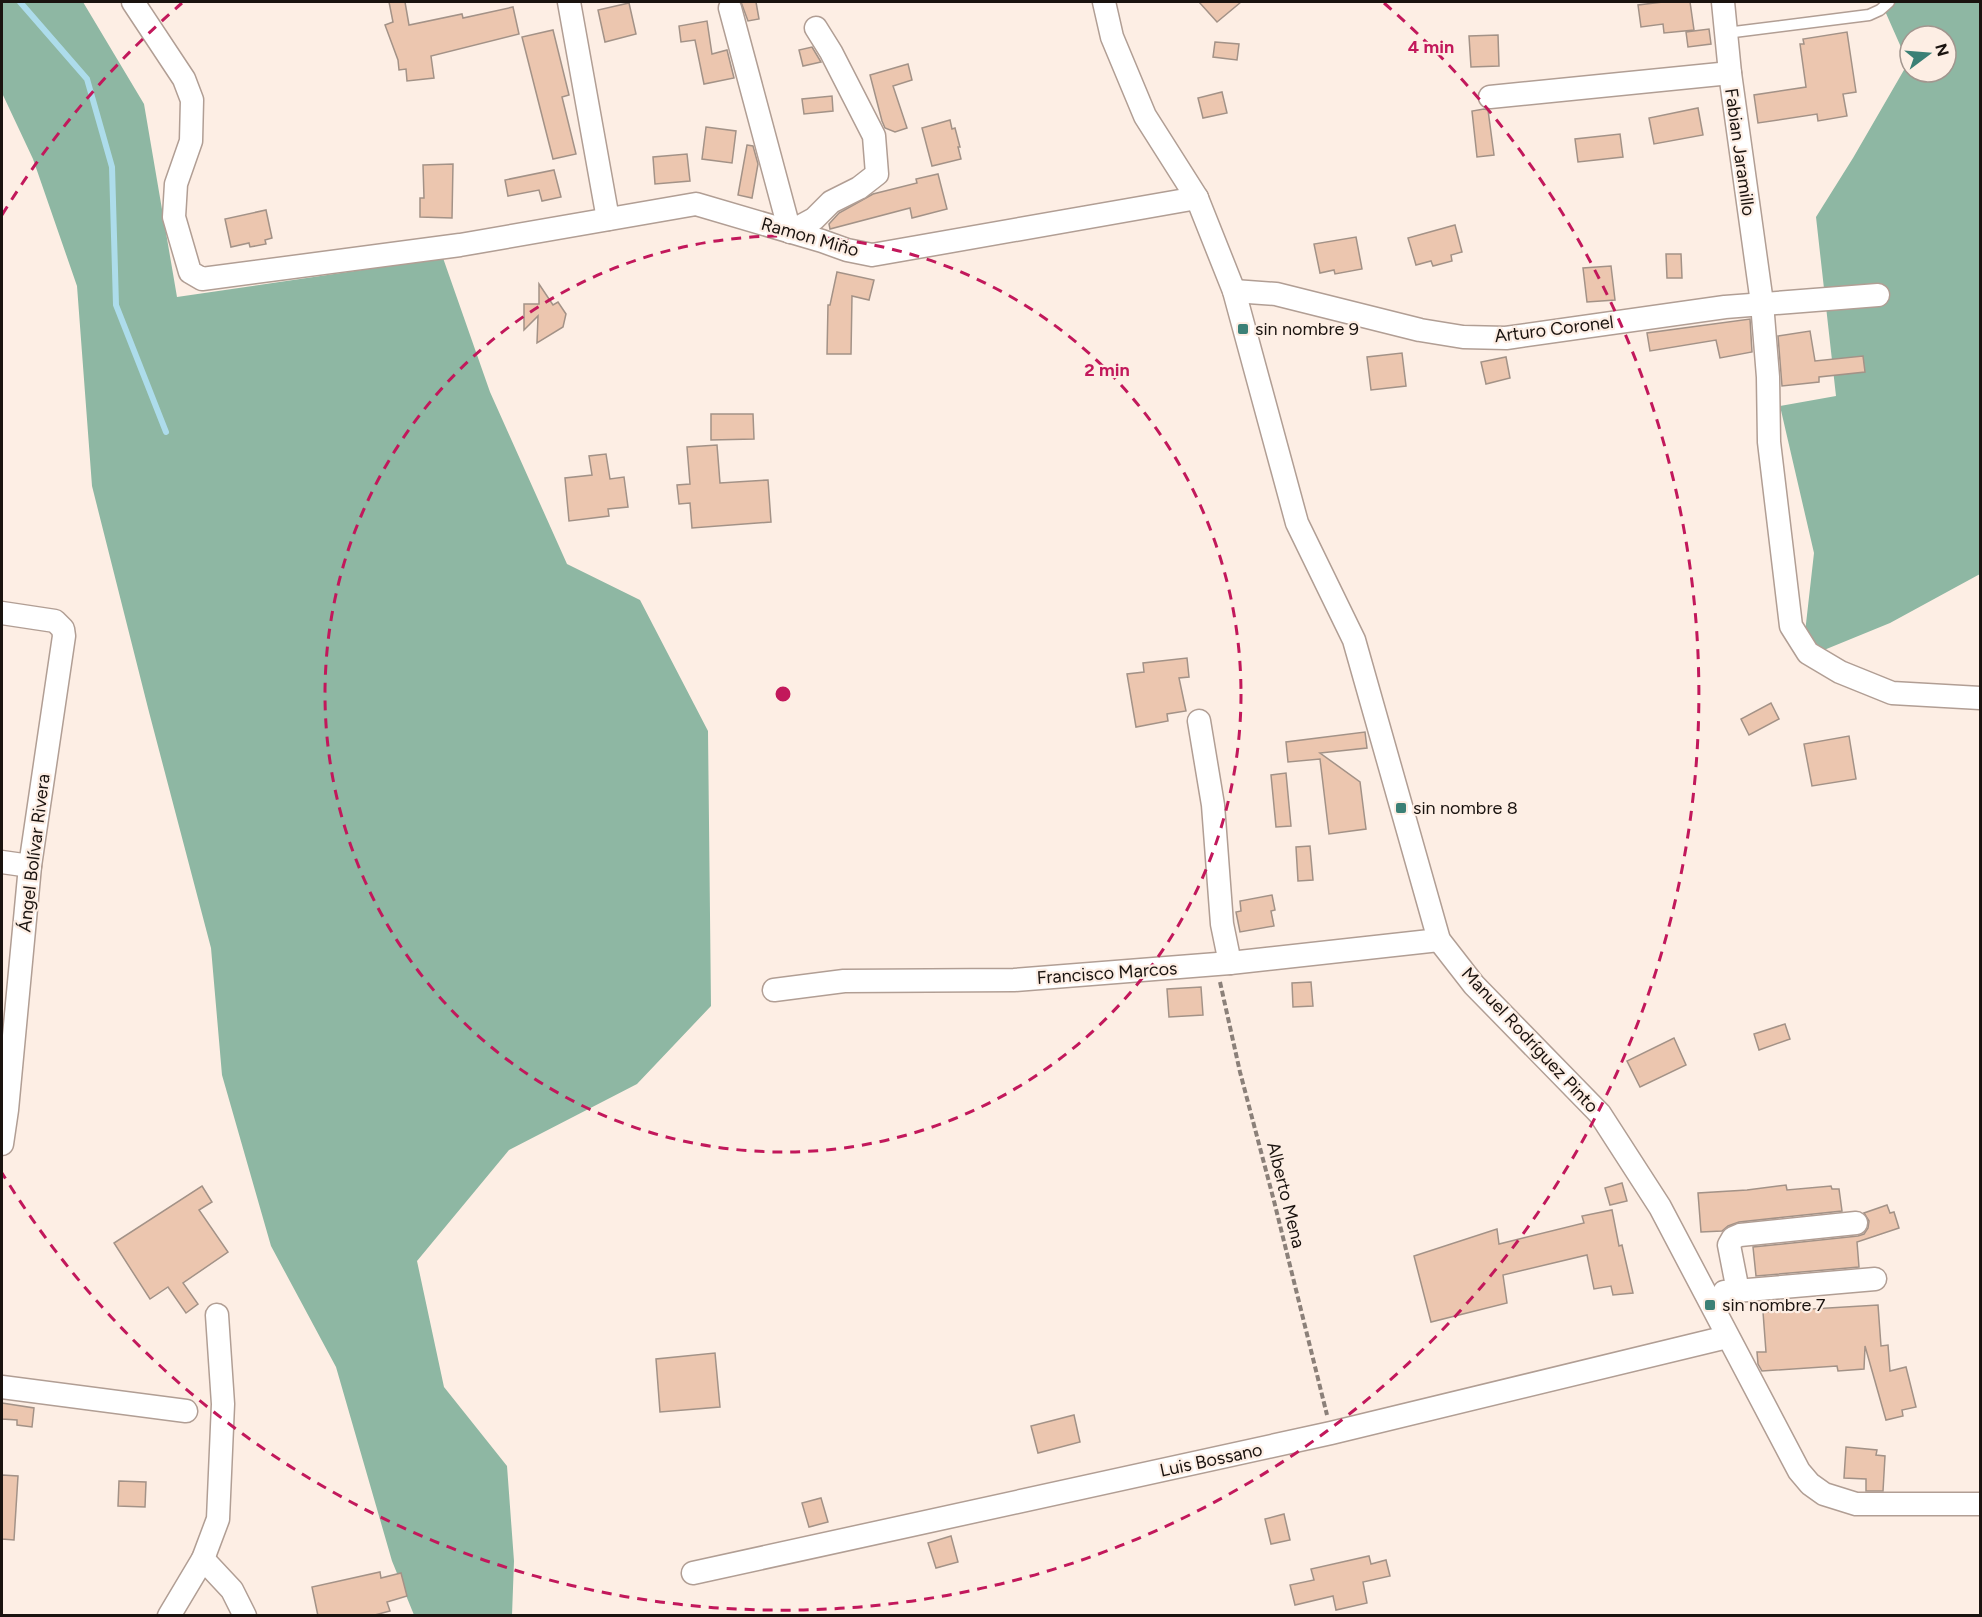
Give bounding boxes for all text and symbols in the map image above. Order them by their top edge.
north arrow [1898,24,1958,84]
text: 4 min [1408,36,1454,58]
text: N [1931,41,1953,59]
street label: Fabian Jaramillo [1720,87,1760,217]
street label: Ramon Miño [759,213,861,261]
street label: Arturo Coronel [1493,311,1615,347]
place label: sin nombre 9 [1255,318,1359,340]
marker: sin nombre 9 [1236,322,1250,336]
text: 2 min [1084,359,1130,381]
centre of rings [773,684,793,704]
street label: Ángel Bolívar Rivera [13,773,55,933]
place label: sin nombre 8 [1413,797,1518,819]
marker: sin nombre 8 [1394,801,1408,815]
street label: Francisco Marcos [1036,957,1178,989]
street label: Manuel Rodríguez Pinto [1457,963,1603,1117]
street label: Alberto Mena [1262,1140,1310,1250]
place label: sin nombre 7 [1722,1294,1826,1316]
marker: sin nombre 7 [1703,1298,1717,1312]
street label: Luis Bossano [1158,1438,1264,1482]

